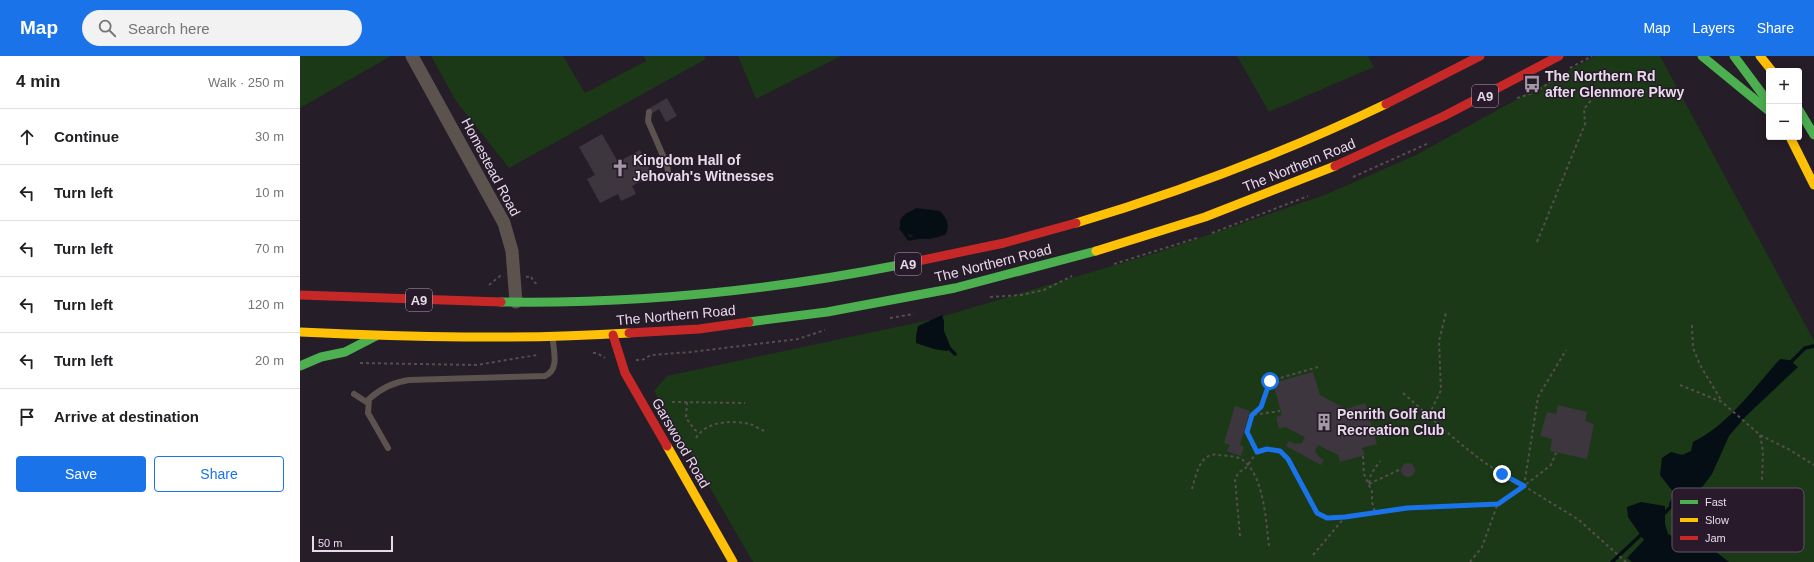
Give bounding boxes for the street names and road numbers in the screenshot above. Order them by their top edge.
road number: A9 [1472,85,1498,107]
street label: Homestead Road [458,115,524,219]
street label: The Northern Road [1240,135,1358,195]
street label: The Northern Road [933,241,1053,285]
road number: A9 [895,253,921,275]
road number: A9 [406,289,432,311]
street label: The Northern Road [616,302,736,328]
street label: Garswood Road [649,395,713,491]

